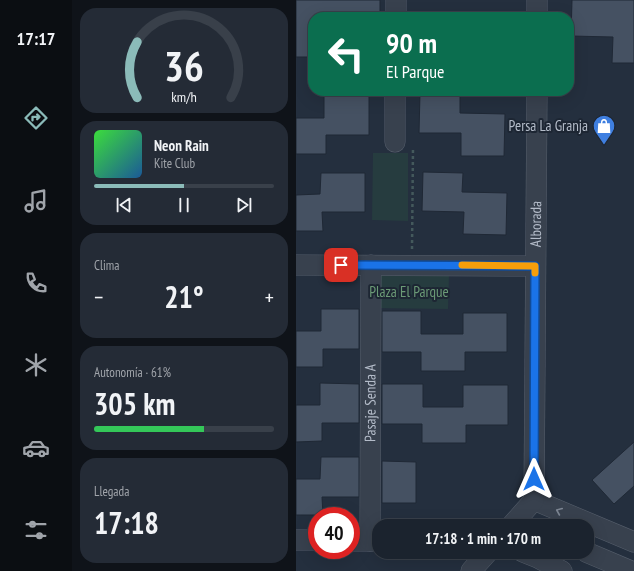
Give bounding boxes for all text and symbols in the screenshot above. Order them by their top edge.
text: 90 m [386,24,437,61]
text: 17:17 [17,27,55,50]
icon: left [320,28,372,80]
text: 36 [164,39,204,92]
text: El Parque [386,60,445,83]
text: km/h [171,87,197,106]
icon: directions [22,104,50,132]
shop icon: Persa La Granja [591,113,617,146]
place label: Persa La Granja [509,116,588,135]
text: Neon Rain [154,136,209,155]
text: Kite Club [154,155,195,172]
icon: music [22,187,50,215]
icon: previous [113,194,135,216]
icon: pause [173,194,195,216]
icon: next [233,194,255,216]
street label: Alborada [526,201,545,247]
pin [324,248,358,282]
icon: arrive [330,254,352,276]
text: Clima [94,257,119,274]
icon: phone [22,269,50,297]
text: 21° [164,277,204,316]
park label: Plaza El Parque [369,282,449,301]
text: − [94,283,103,311]
text: + [265,283,274,311]
icon: climate [22,351,50,379]
street label: Pasaje Senda A [360,363,380,442]
text: Autonomía · 61% [94,364,171,381]
text: 305 km [94,384,175,423]
icon: car [22,434,50,462]
position arrow [513,458,555,500]
text: Llegada [94,483,129,500]
text: 17:18 [94,503,159,542]
speed limit sign: 40 [308,507,360,559]
one-way arrow [556,508,564,516]
icon: filters [22,516,50,544]
text: 17:18 · 1 min · 170 m [425,529,541,548]

